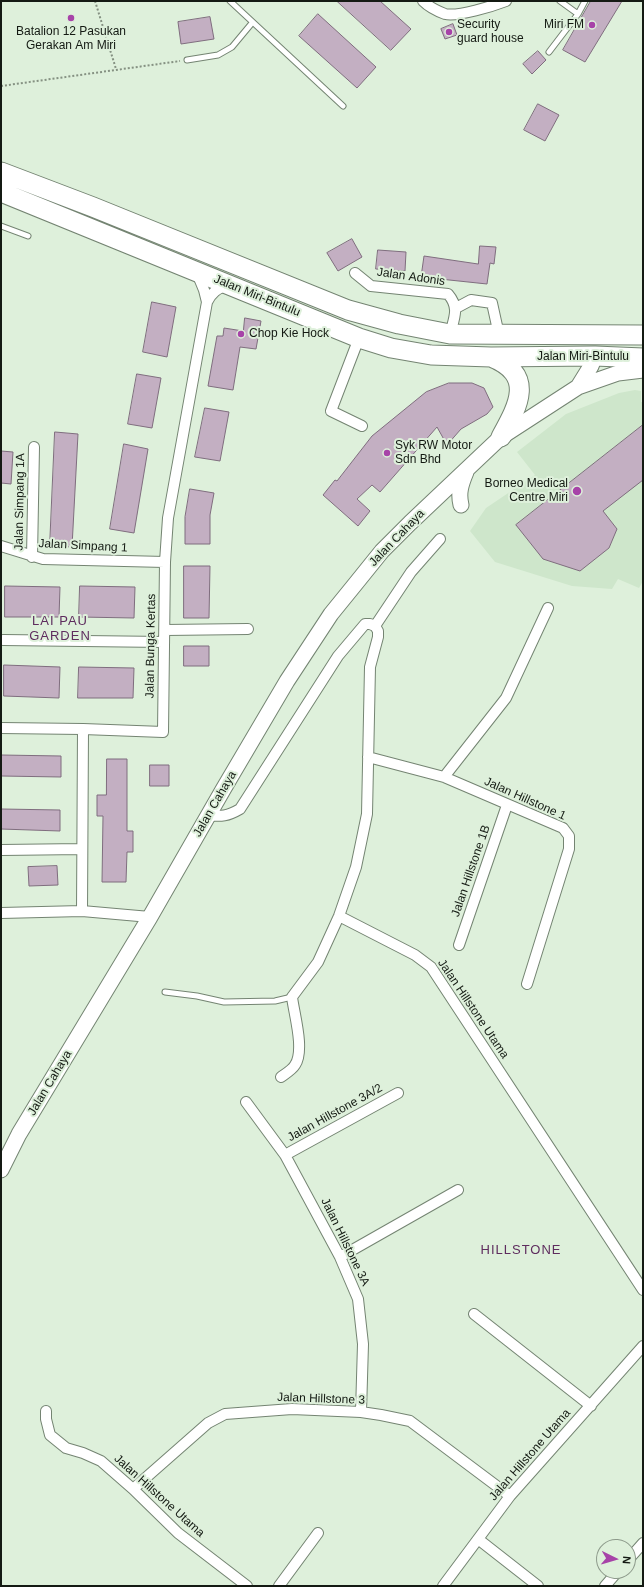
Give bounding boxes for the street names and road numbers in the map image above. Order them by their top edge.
street label: Jalan Adonis [376,265,446,289]
street label: Jalan Miri-Bintulu [212,272,302,320]
street label: Jalan Miri-Bintulu [537,350,629,364]
street label: Jalan Simpang 1A [12,453,28,551]
street label: Jalan Cahaya [366,507,428,569]
street label: Jalan Simpang 1 [38,536,128,556]
street label: Jalan Bunga Kertas [143,594,159,698]
street label: Jalan Cahaya [190,769,240,839]
street label: Jalan Hillstone 1 [482,775,568,823]
street label: Jalan Hillstone 1B [449,823,493,919]
street label: Jalan Hillstone Utama [434,957,512,1061]
street label: Jalan Cahaya [25,1048,75,1118]
street label: Jalan Hillstone 3A/2 [285,1081,385,1145]
street label: Jalan Hillstone 3A [317,1196,373,1288]
street label: Jalan Hillstone 3 [277,1390,365,1408]
street label: Jalan Hillstone Utama [486,1406,574,1504]
street label: Jalan Hillstone Utama [111,1452,207,1540]

